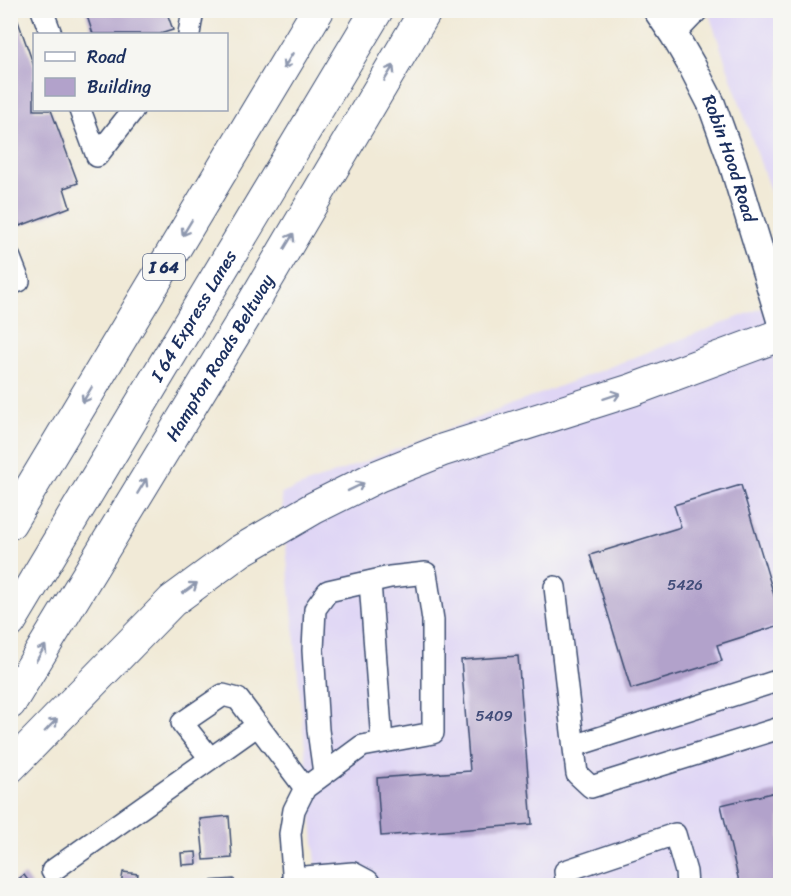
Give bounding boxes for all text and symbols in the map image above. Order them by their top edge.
legend [33,33,228,111]
text: Road [87,41,127,73]
one-way arrow [281,52,293,69]
one-way arrow [383,65,395,82]
text: Building [87,71,151,103]
street label: Robin Hood Road [693,89,766,227]
one-way arrow [181,219,193,236]
one-way arrow [284,233,296,250]
street label: I 64 Express Lanes [141,243,246,389]
road number: I 64 [143,254,185,280]
street label: Hampton Roads Beltway [157,267,283,448]
one-way arrow [81,386,93,403]
one-way arrow [602,390,621,401]
one-way arrow [136,478,148,495]
one-way arrow [347,480,365,492]
house number: 5426 [667,572,703,598]
one-way arrow [182,582,198,594]
one-way arrow [35,645,47,662]
house number: 5409 [475,703,513,729]
one-way arrow [44,717,59,732]

